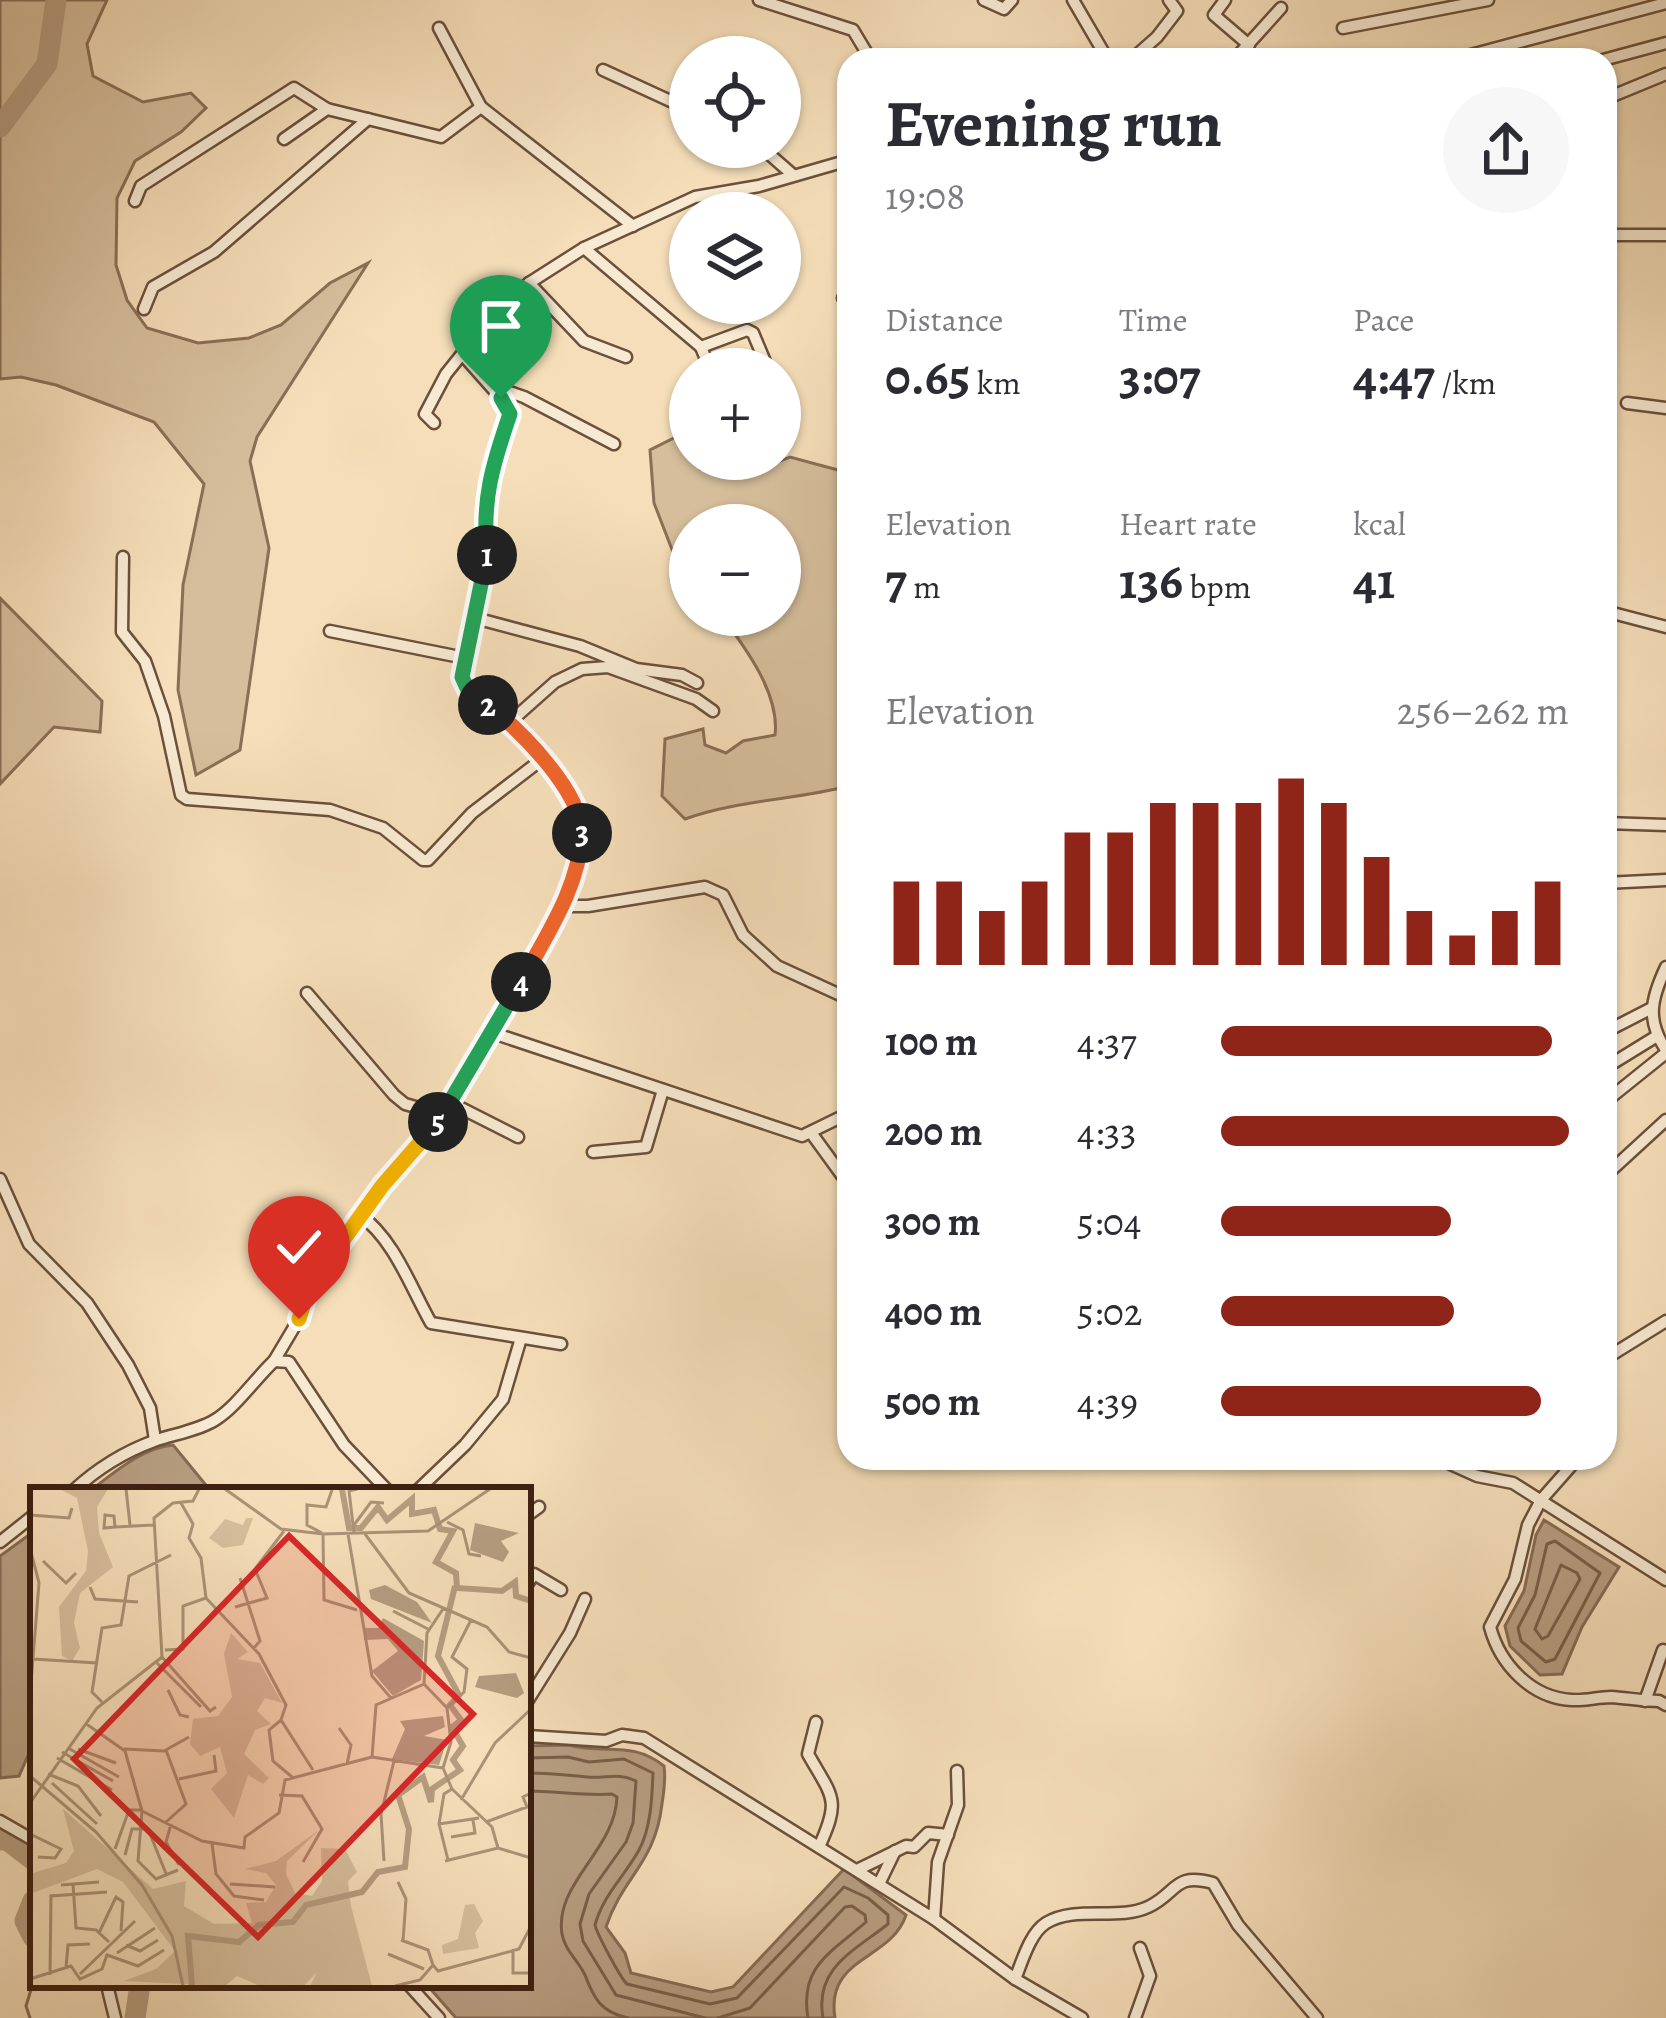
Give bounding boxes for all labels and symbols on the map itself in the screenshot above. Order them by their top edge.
pin [450,275,552,398]
pin: 1 [457,525,517,585]
pin: 2 [458,675,518,735]
pin: 3 [552,803,612,863]
pin: 4 [491,952,551,1012]
pin: 5 [408,1092,468,1152]
pin [248,1196,350,1319]
inset map [30,1487,531,1988]

